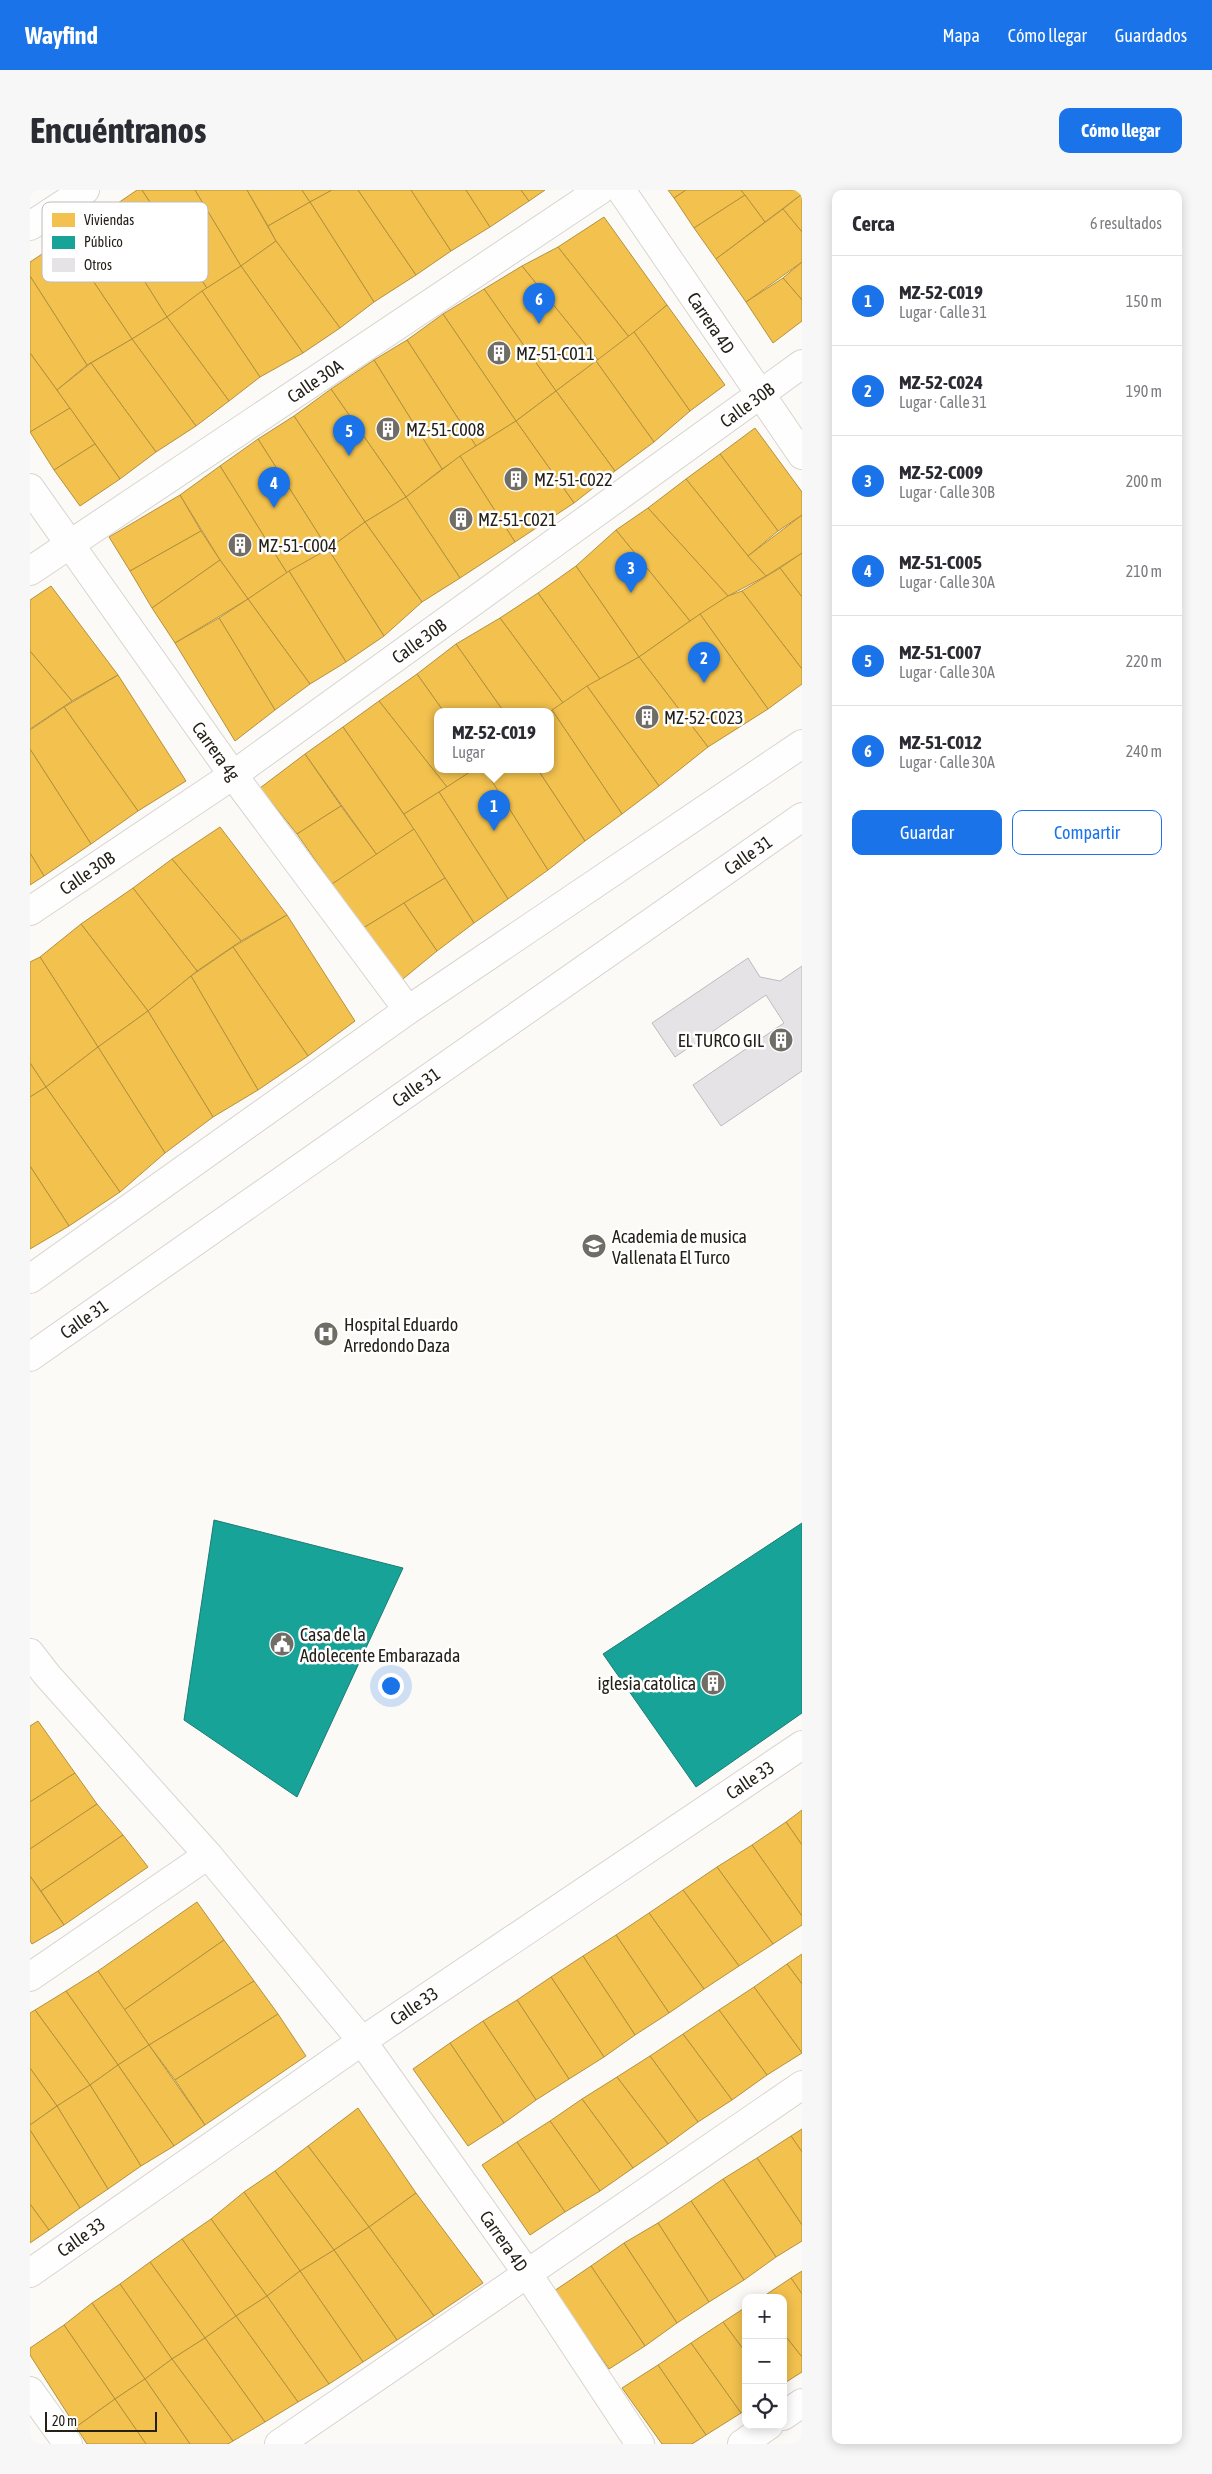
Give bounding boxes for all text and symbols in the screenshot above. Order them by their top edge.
text: Wayfind [25,22,98,49]
text: Mapa [942,25,980,46]
text: Cómo llegar [1008,25,1087,46]
text: Guardados [1115,25,1187,46]
button: Cómo llegar [1059,108,1182,153]
text: Encuéntranos [30,110,206,150]
legend [42,202,208,282]
text: Cerca [852,211,895,235]
text: Viviendas [84,212,134,228]
text: 6 resultados [1090,214,1162,232]
text: Público [84,234,123,250]
text: Otros [84,257,112,273]
text: MZ-52-C019 [899,281,983,303]
pin: 6 [523,283,555,324]
street label: Carrera 4D [683,288,739,358]
text: 1 [864,292,872,310]
text: 150 m [1126,292,1162,310]
text: Lugar · Calle 31 [899,303,987,321]
building icon: MZ-51-C011 [486,340,512,366]
place label: MZ-51-C011 [516,343,595,364]
street label: Calle 30A [283,355,347,407]
text: MZ-52-C024 [899,371,983,393]
street label: Calle 30B [716,378,779,432]
text: 2 [864,382,872,400]
text: 190 m [1126,382,1162,400]
text: Lugar · Calle 31 [899,393,987,411]
pin: 5 [333,415,365,456]
building icon: MZ-51-C008 [375,416,401,442]
place label: MZ-51-C008 [406,419,485,440]
text: MZ-52-C009 [899,461,983,483]
building icon: MZ-51-C022 [503,466,529,492]
pin: 4 [258,467,290,508]
place label: MZ-51-C022 [534,469,613,490]
text: 3 [864,472,872,490]
text: 200 m [1126,472,1162,490]
text: Lugar · Calle 30B [899,483,995,501]
building icon: MZ-51-C021 [448,506,474,532]
place label: MZ-51-C021 [478,509,557,530]
building icon: MZ-51-C004 [227,532,253,558]
place label: MZ-51-C004 [258,535,337,556]
text: MZ-51-C005 [899,551,982,573]
pin: 3 [615,552,647,593]
text: 4 [864,562,872,580]
text: 210 m [1126,562,1162,580]
text: Lugar · Calle 30A [899,573,995,591]
street label: Calle 30B [388,614,451,668]
text: MZ-51-C007 [899,641,982,663]
pin: 2 [688,642,720,683]
text: 5 [864,652,872,670]
text: 220 m [1126,652,1162,670]
text: Lugar · Calle 30A [899,663,995,681]
building icon: MZ-52-C023 [634,704,660,730]
place label: MZ-52-C023 [664,707,744,728]
popup [434,708,554,773]
street label: Carrera 4g [188,718,244,785]
text: MZ-52-C019 [452,721,536,743]
text: MZ-51-C012 [899,731,982,753]
text: 6 [864,742,872,760]
text: 240 m [1126,742,1162,760]
text: Lugar [452,743,485,761]
text: Lugar · Calle 30A [899,753,995,771]
pin: 1 [478,790,510,831]
button: Guardar [852,810,1002,855]
button: Compartir [1012,810,1162,855]
street label: Calle 31 [720,831,776,879]
street label: Calle 30B [55,847,119,899]
building icon: EL TURCO GIL [768,1027,794,1053]
place label: EL TURCO GIL [678,1030,764,1051]
street label: Calle 31 [388,1063,444,1111]
place label: Academia de musica Vallenata El Turco [612,1226,747,1268]
school or university icon: Academia de musica Vallenata El Turco [581,1233,607,1259]
street label: Calle 31 [56,1295,112,1343]
place label: Hospital Eduardo Arredondo Daza [344,1314,458,1356]
hospital icon: Hospital Eduardo Arredondo Daza [313,1321,339,1347]
place label: Casa de la Adolecente Embarazada [300,1624,460,1666]
public building icon: Casa de la Adolecente Embarazada [269,1631,295,1657]
building icon: iglesia catolica [700,1670,726,1696]
your location [378,1673,404,1699]
place label: iglesia catolica [598,1673,696,1694]
street label: Calle 33 [722,1756,778,1804]
street label: Calle 33 [386,1982,442,2030]
street label: Carrera 4D [475,2206,533,2276]
street label: Calle 33 [53,2213,109,2261]
map controls [742,2294,787,2429]
button: + [742,2294,787,2339]
button: − [742,2339,787,2384]
button: locate [742,2384,787,2429]
scale bar [45,2409,158,2432]
text: 20 m [52,2413,77,2429]

